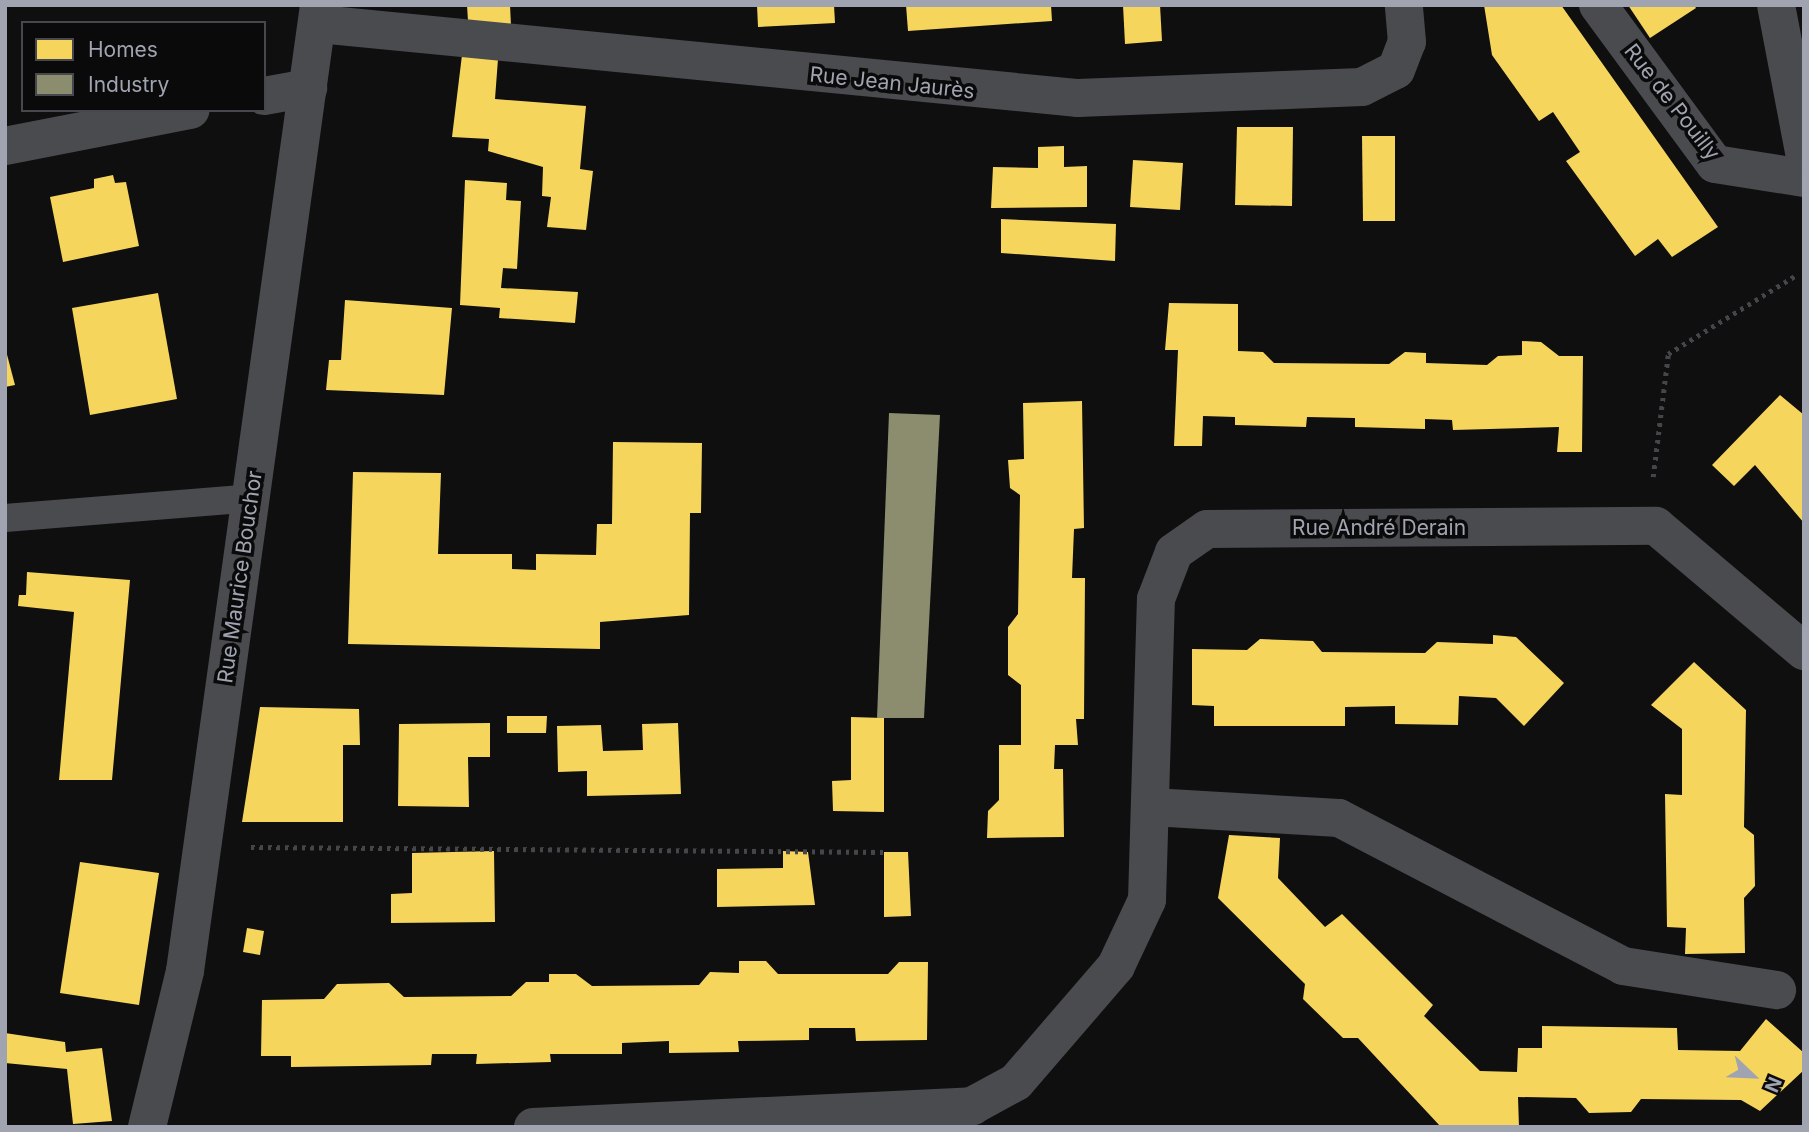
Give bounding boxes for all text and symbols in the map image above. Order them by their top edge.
legend [21,21,266,112]
text: Homes [88,37,158,62]
street label: Rue de Pouilly [1619,39,1725,165]
street label: Rue Jean Jaurès [808,62,976,104]
text: Industry [88,72,169,97]
street label: Rue Maurice Bouchor [213,469,267,685]
street label: Rue André Derain [1292,515,1466,541]
north arrow [1718,1041,1788,1111]
text: N [1759,1073,1786,1096]

